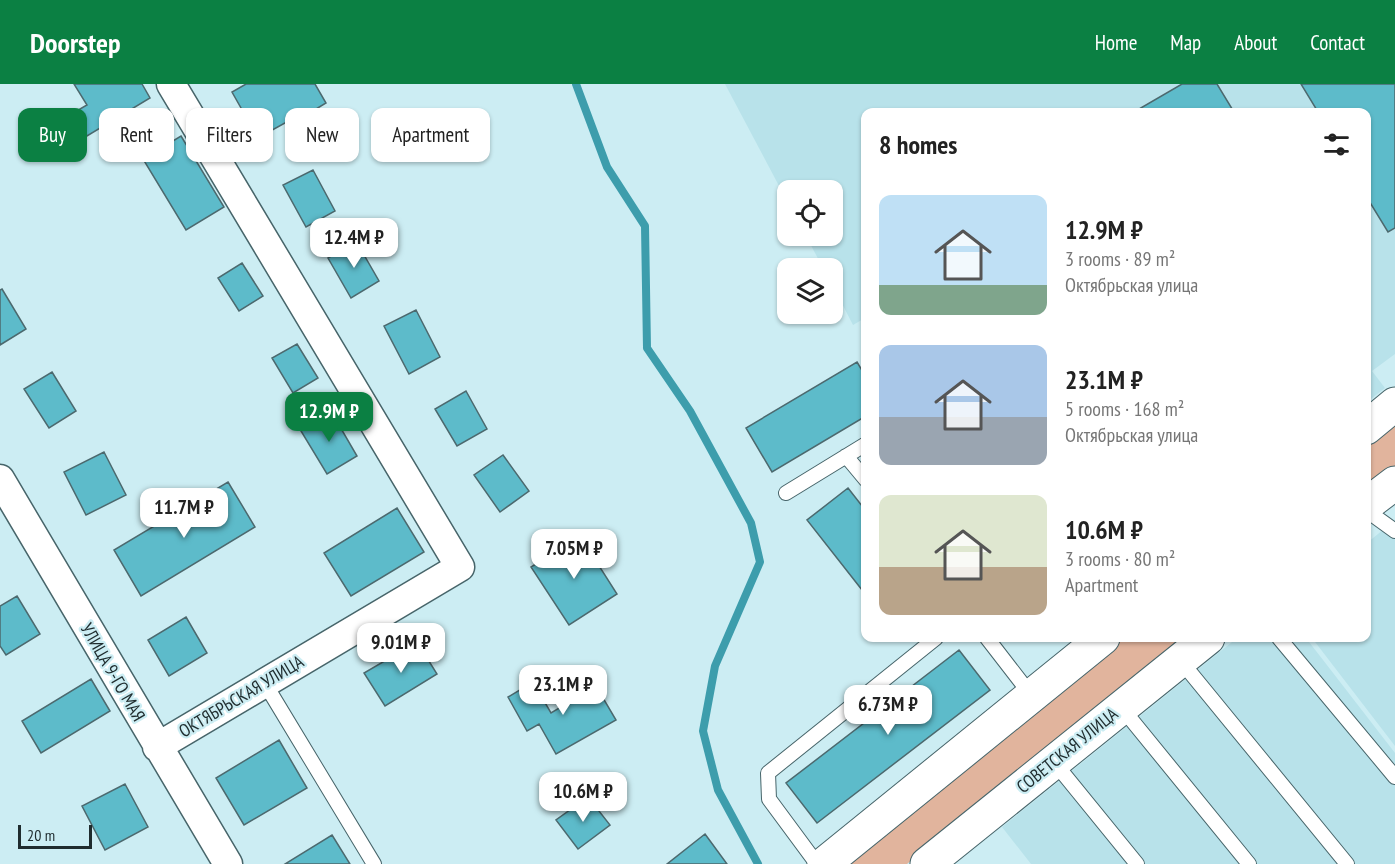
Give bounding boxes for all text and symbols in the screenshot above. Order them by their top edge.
text: Doorstep [30,24,121,61]
text: Home [1095,29,1137,56]
text: Map [1170,29,1201,56]
text: About [1234,29,1277,56]
text: Contact [1310,29,1365,56]
chip: Buy [18,108,87,162]
chip: Rent [99,108,174,162]
chip: Filters [186,108,273,162]
chip: New [285,108,359,162]
chip: Apartment [371,108,490,162]
text: 8 homes [879,128,957,161]
icon: filters [1320,128,1353,161]
map controls [777,180,843,324]
button: locate [777,180,843,246]
text: 12.9M ₽ [1065,213,1143,246]
pin: 12.4M ₽ [299,218,409,269]
icon: home [927,219,999,291]
text: 12.4M ₽ [324,224,384,250]
text: 3 rooms · 89 m² [1065,246,1175,272]
button: layers [777,258,843,324]
text: Октябрьская улица [1065,272,1198,298]
text: 23.1M ₽ [1065,363,1143,396]
icon: home [927,369,999,441]
pin: 12.9M ₽ [274,392,384,443]
text: 5 rooms · 168 m² [1065,396,1184,422]
text: 12.9M ₽ [299,398,359,424]
text: Октябрьская улица [1065,422,1198,448]
pin: 11.7M ₽ [129,488,239,539]
text: 11.7M ₽ [154,494,214,520]
text: 10.6M ₽ [1065,513,1143,546]
icon: home [927,519,999,591]
pin: 7.05M ₽ [519,529,629,580]
text: 7.05M ₽ [545,535,603,561]
text: 3 rooms · 80 m² [1065,546,1175,572]
text: Apartment [1065,572,1138,598]
street label: УЛИЦА 9-ГО МАЯ [76,619,150,725]
pin: 9.01M ₽ [346,623,456,674]
text: 9.01M ₽ [371,629,431,655]
street label: ОКТЯБРЬСКАЯ УЛИЦА [174,649,308,742]
pin: 23.1M ₽ [508,665,618,716]
text: 23.1M ₽ [533,671,593,697]
pin: 6.73M ₽ [833,685,943,736]
text: 6.73M ₽ [858,691,918,717]
street label: СОВЕТСКАЯ УЛИЦА [1012,702,1123,798]
pin: 10.6M ₽ [528,772,638,823]
text: 10.6M ₽ [553,778,613,804]
scale bar [18,822,92,850]
text: 20 m [27,825,55,845]

